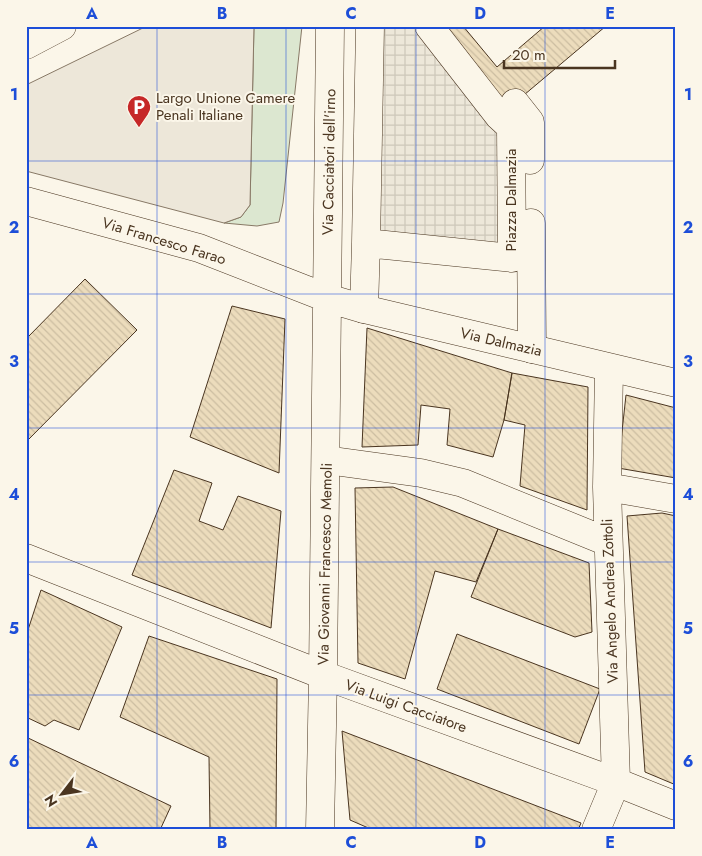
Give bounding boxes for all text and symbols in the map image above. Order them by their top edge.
text: A [85,2,98,25]
text: B [217,2,227,25]
text: C [345,2,357,25]
text: D [474,2,486,25]
text: E [605,2,615,25]
scale bar [504,38,616,70]
text: 20 m [512,44,546,66]
text: 1 [10,83,18,106]
text: 1 [684,83,692,106]
place label: Largo Unione Camere Penali Italiane [156,87,295,126]
street label: Via Cacciatori dell'irno [317,89,341,235]
parking icon: Largo Unione Camere Penali Italiane [126,94,152,128]
street label: Piazza Dalmazia [500,148,522,252]
street label: Via Francesco Farao [99,212,229,270]
text: 2 [9,216,19,239]
text: 2 [683,216,693,239]
street label: Via Dalmazia [458,322,544,362]
text: 3 [9,350,19,373]
text: 3 [683,350,693,373]
street label: Via Giovanni Francesco Memoli [312,463,338,665]
text: 4 [8,483,20,506]
text: 4 [682,483,694,506]
street label: Via Angelo Andrea Zottoli [596,518,624,684]
text: 5 [9,617,19,640]
text: 5 [683,617,693,640]
street label: Via Luigi Cacciatore [342,674,470,738]
text: 6 [9,750,19,773]
text: 6 [683,750,693,773]
north arrow [38,768,88,818]
text: N [39,791,62,811]
text: A [85,831,98,854]
text: B [217,831,227,854]
text: C [345,831,357,854]
text: D [474,831,486,854]
text: E [605,831,615,854]

